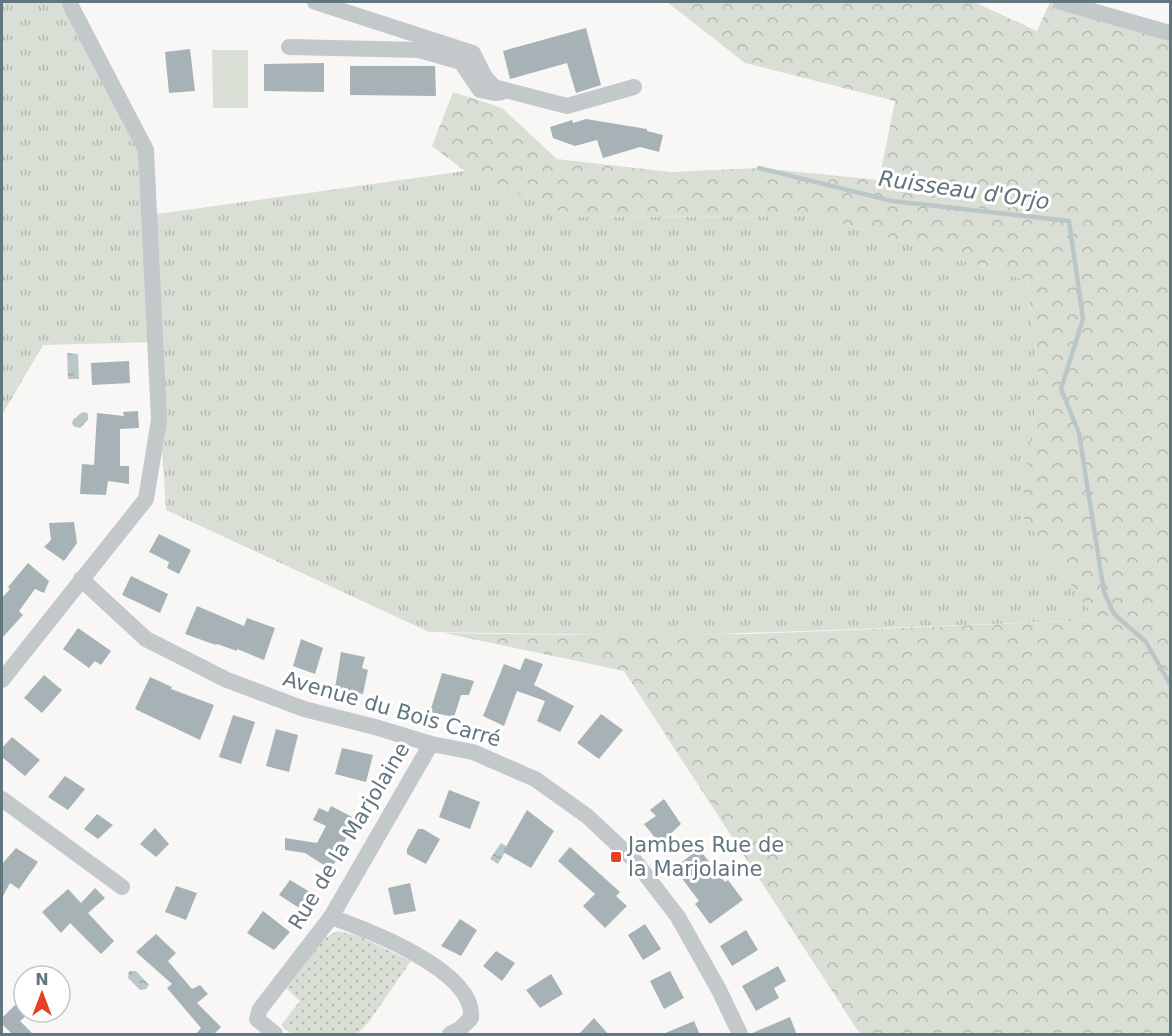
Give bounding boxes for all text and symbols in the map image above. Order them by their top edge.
water label: Ruisseau d'Orjo [877,166,1051,214]
street label: Avenue du Bois Carré [280,666,504,752]
street label: Rue de la Marjolaine [284,738,414,934]
place label: Jambes Rue de la Marjolaine [626,833,784,881]
marker: Jambes Rue de la Marjolaine [609,850,623,864]
north arrow [12,964,72,1024]
text: N [35,970,49,989]

